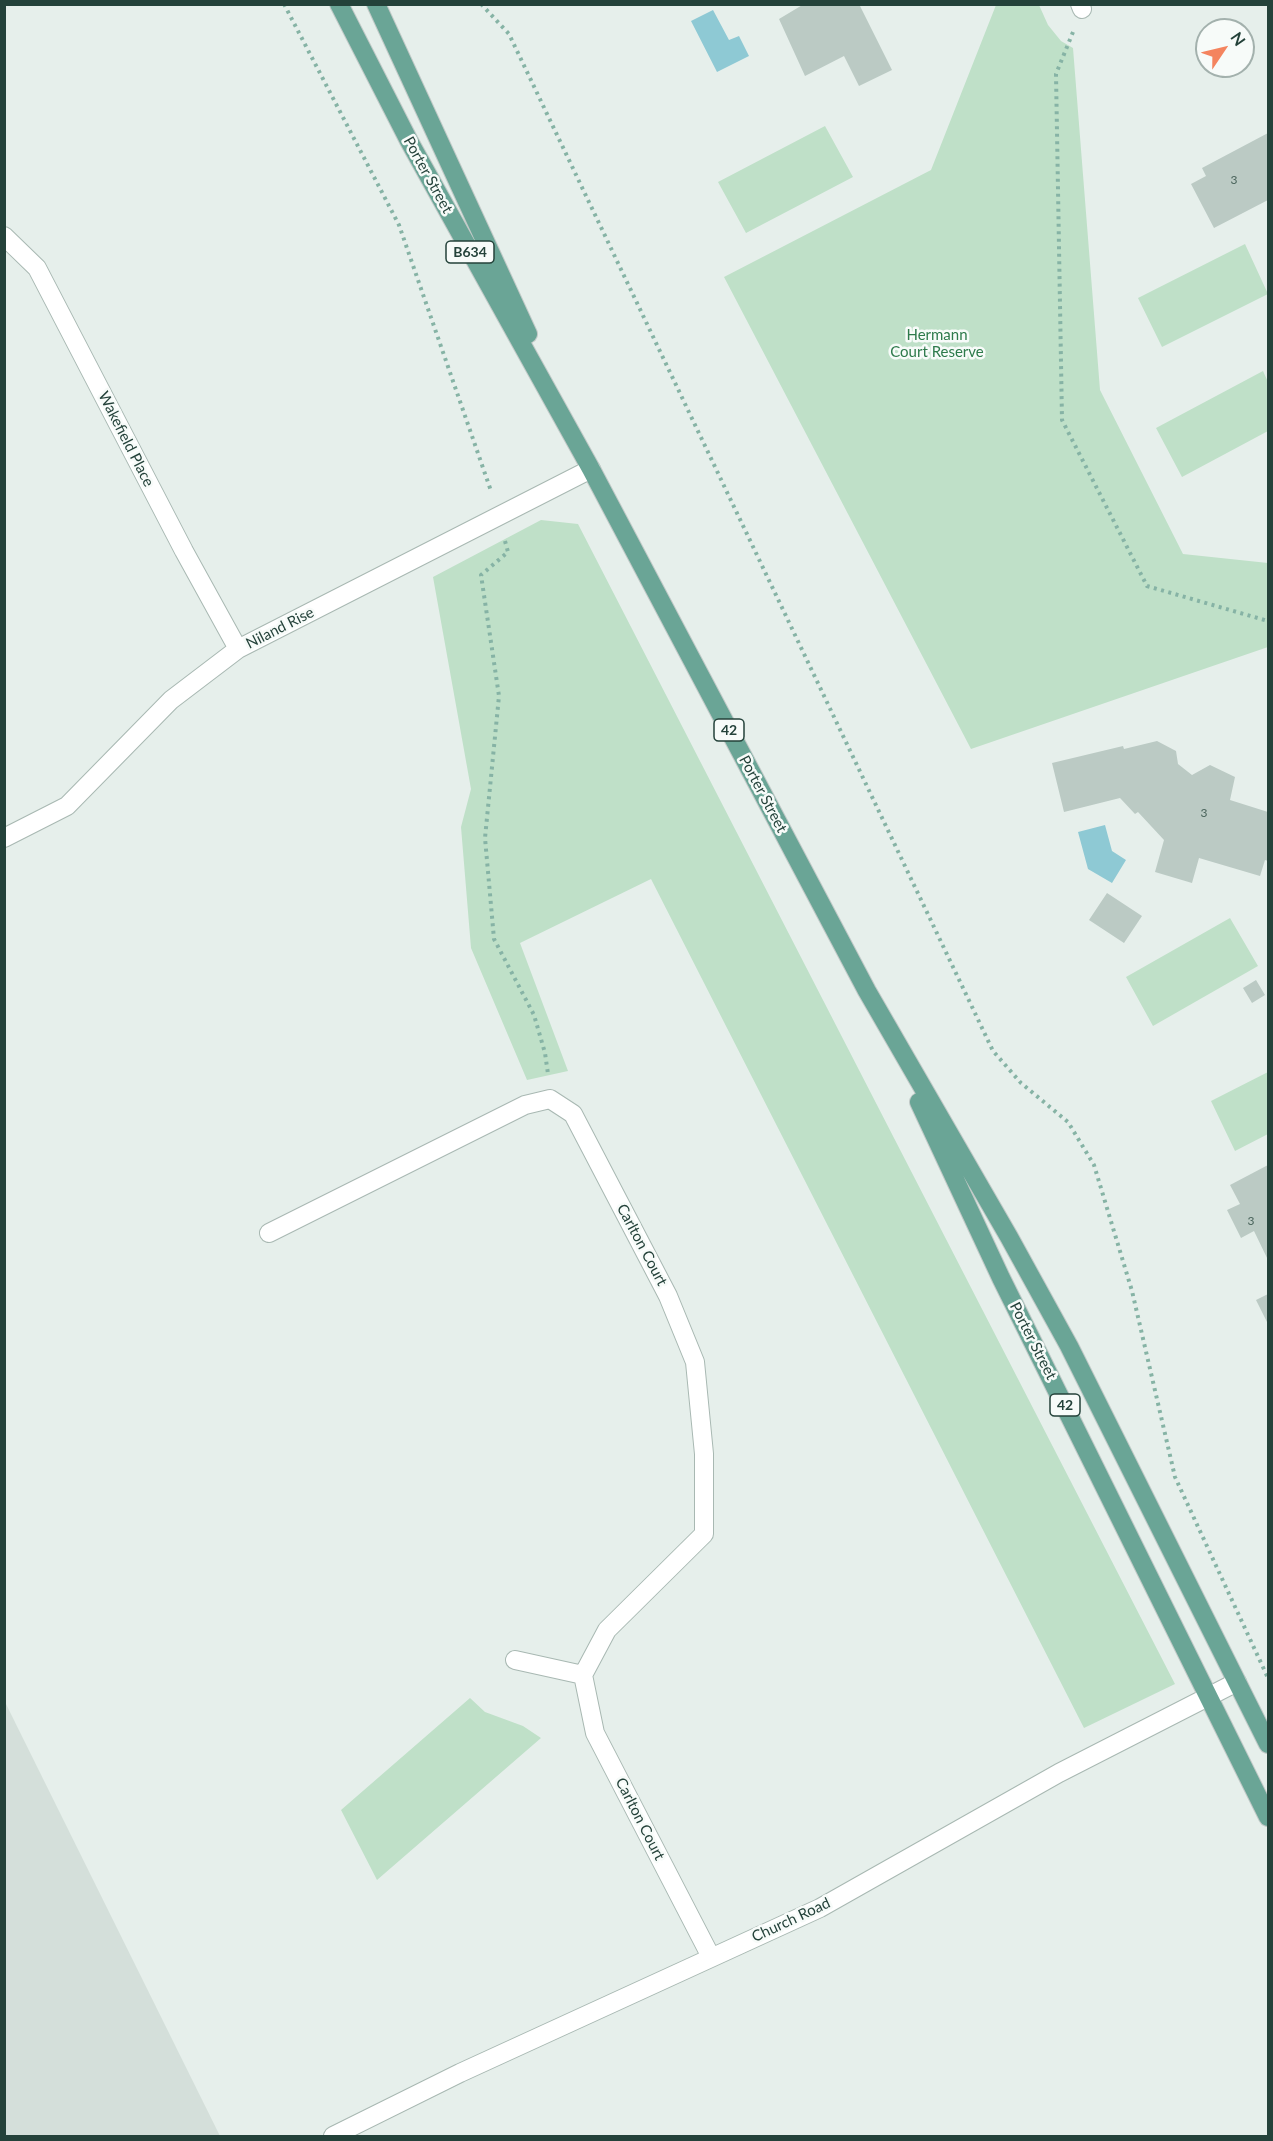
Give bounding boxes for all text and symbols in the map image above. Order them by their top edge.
north arrow [1195,18,1255,78]
text: N [1227,28,1250,49]
street label: Porter Street [400,134,456,216]
house number: 3 [1231,173,1237,187]
road number: B634 [446,241,494,263]
park label: Hermann Court Reserve [890,326,984,361]
street label: Wakefield Place [94,388,158,490]
street label: Niland Rise [243,603,317,653]
road number: 42 [714,719,744,741]
street label: Porter Street [735,752,791,836]
house number: 3 [1201,806,1207,820]
street label: Carlton Court [613,1201,671,1289]
house number: 3 [1248,1214,1254,1228]
street label: Porter Street [1006,1299,1060,1383]
road number: 42 [1050,1394,1080,1416]
street label: Carlton Court [612,1775,668,1863]
street label: Church Road [749,1894,833,1946]

